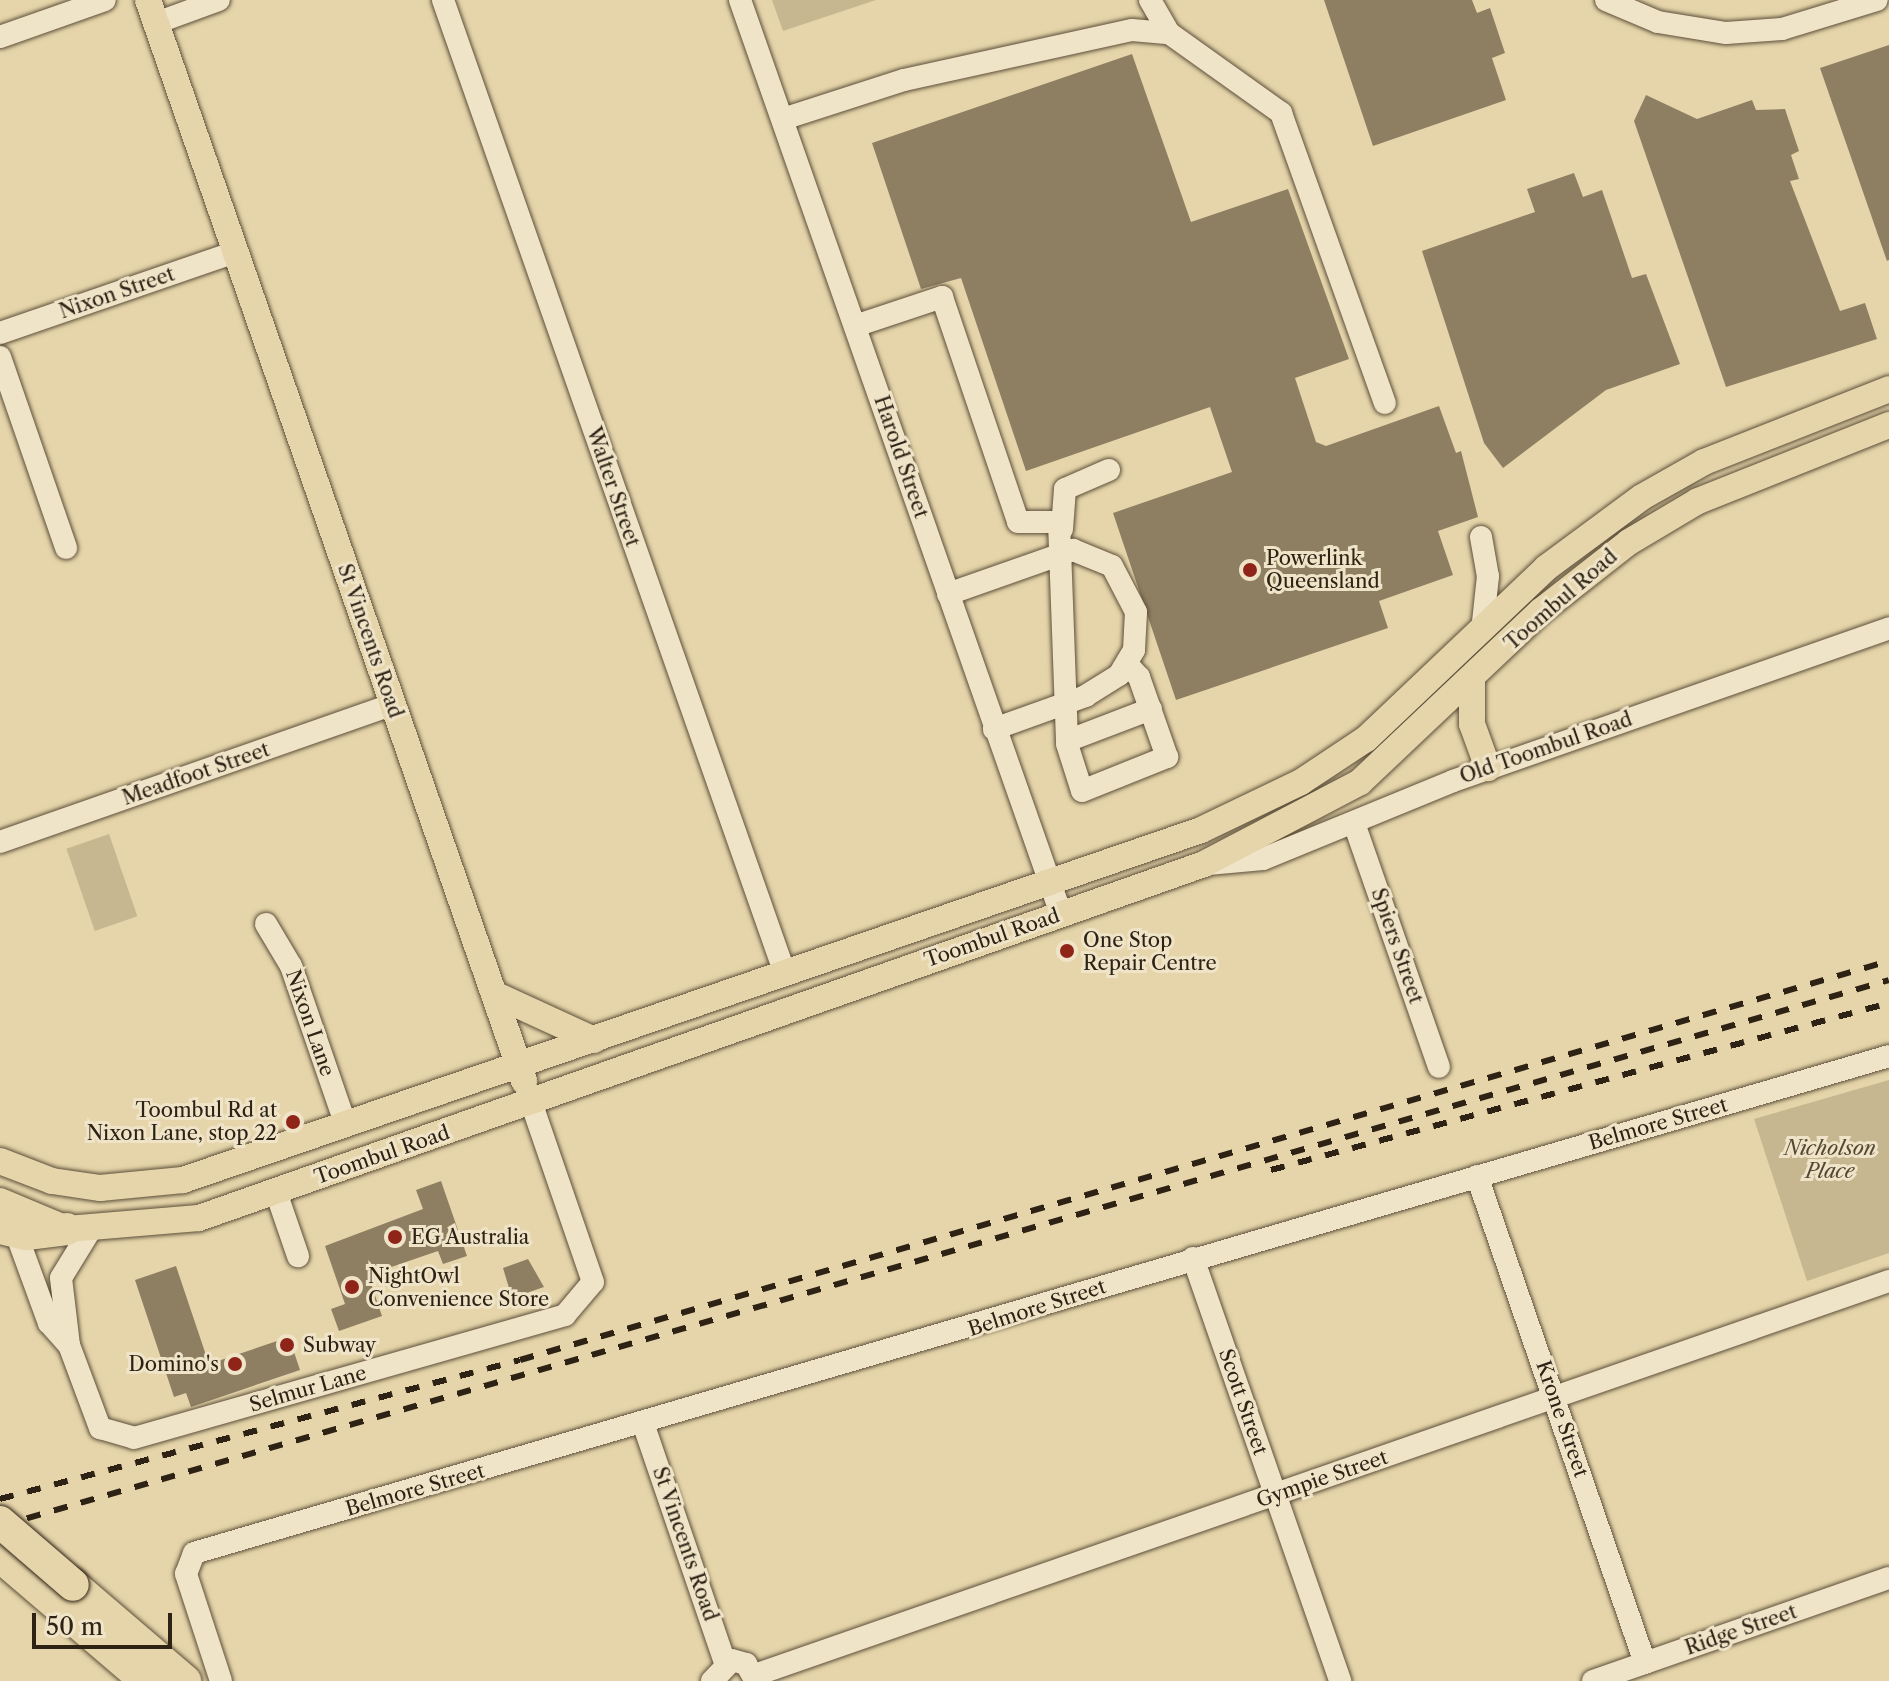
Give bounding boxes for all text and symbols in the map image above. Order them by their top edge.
street label: Nixon Street [56,262,178,324]
street label: Harold Street [869,393,933,521]
street label: Walter Street [581,424,645,550]
street label: Toombul Road [1500,545,1622,655]
place label: Powerlink Queensland [1266,546,1380,593]
street label: St Vincents Road [332,560,408,722]
marker: Powerlink Queensland [1241,561,1259,579]
street label: Old Toombul Road [1456,707,1636,789]
street label: Meadfoot Street [119,738,273,810]
street label: Spiers Street [1366,885,1428,1007]
street label: Toombul Road [921,904,1063,972]
place label: One Stop Repair Centre [1083,928,1217,975]
marker: One Stop Repair Centre [1058,942,1076,960]
street label: Nixon Lane [281,967,339,1079]
street label: Belmore Street [1586,1093,1730,1155]
place label: Toombul Rd at Nixon Lane, stop 22 [87,1098,277,1145]
marker: Toombul Rd at Nixon Lane, stop 22 [284,1113,302,1131]
street label: Toombul Road [311,1121,453,1189]
park label: Nicholson Place [1784,1136,1876,1183]
place label: EG Australia [411,1225,530,1249]
marker: EG Australia [386,1228,404,1246]
place label: NightOwl Convenience Store [368,1264,549,1311]
street label: Belmore Street [965,1274,1109,1342]
marker: NightOwl Convenience Store [343,1278,361,1296]
place label: Subway [303,1333,376,1357]
marker: Subway [278,1336,296,1354]
street label: Scott Street [1214,1346,1272,1458]
place label: Domino's [128,1352,219,1376]
marker: Domino's [226,1355,244,1373]
street label: Krone Street [1531,1358,1593,1480]
street label: Selmur Lane [246,1361,370,1417]
street label: Gympie Street [1253,1445,1391,1513]
street label: Belmore Street [343,1459,487,1521]
street label: St Vincents Road [647,1463,723,1625]
scale bar [36,1597,176,1647]
street label: Ridge Street [1682,1600,1800,1660]
text: 50 m [46,1612,103,1641]

